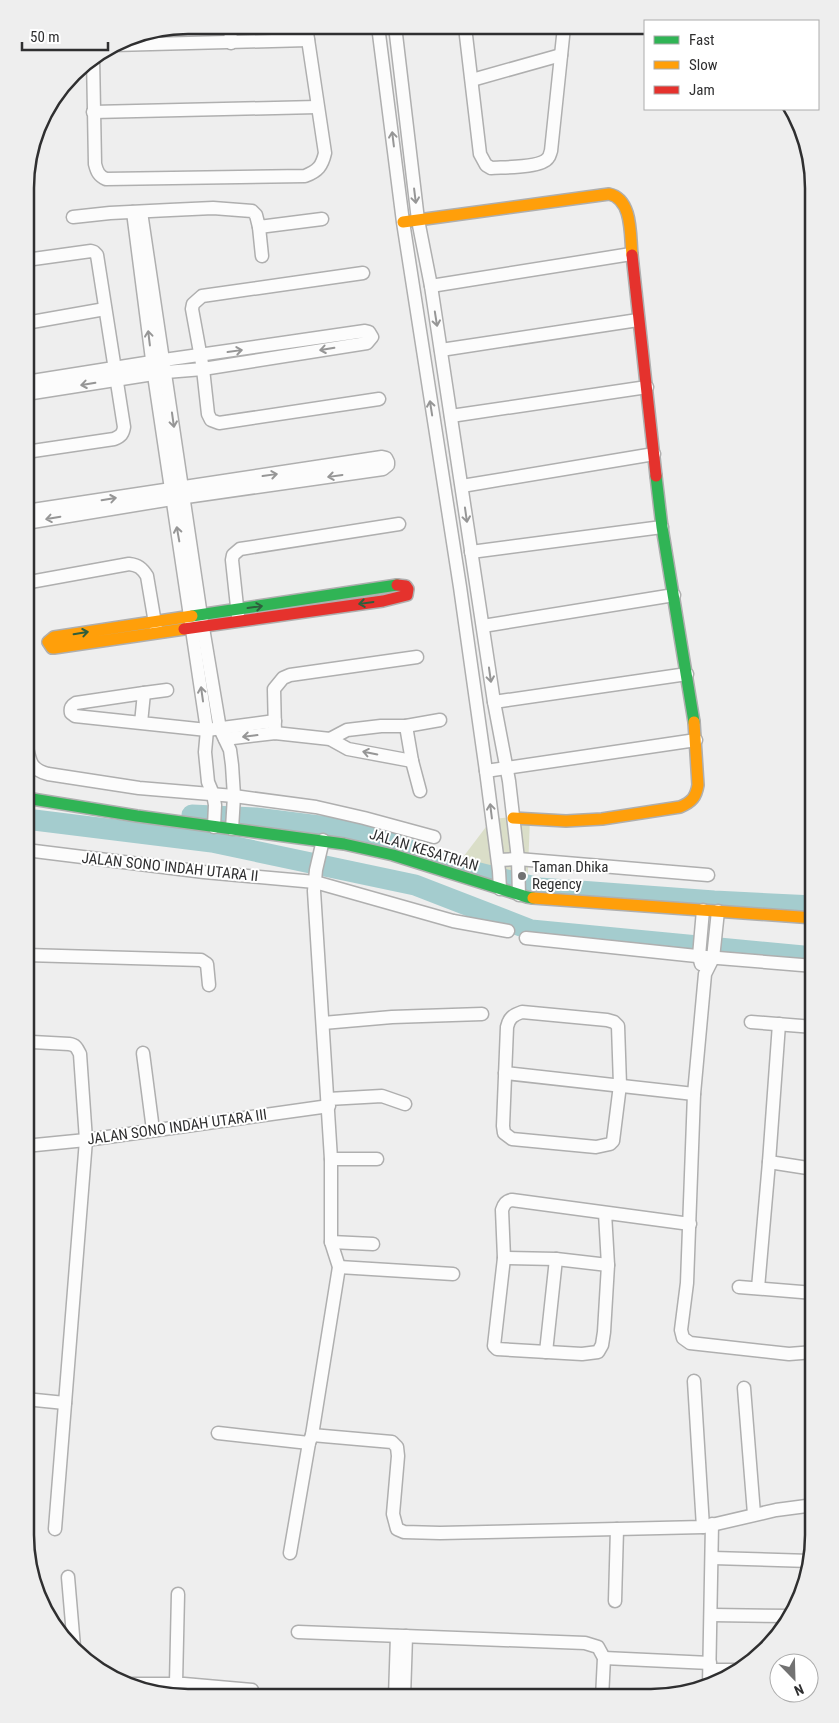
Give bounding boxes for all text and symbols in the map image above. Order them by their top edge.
scale bar [22,20,109,52]
legend [644,20,819,110]
text: 50 m [30,28,60,46]
text: Fast [689,31,714,49]
text: Slow [689,56,718,74]
text: Jam [689,81,715,99]
one-way arrow [388,131,398,147]
one-way arrow [410,188,420,204]
one-way arrow [431,311,441,327]
one-way arrow [144,331,154,347]
one-way arrow [319,344,335,354]
one-way arrow [226,346,242,356]
one-way arrow [80,379,96,389]
one-way arrow [426,401,436,417]
one-way arrow [168,412,178,428]
one-way arrow [261,469,277,479]
one-way arrow [327,471,343,481]
one-way arrow [100,493,116,503]
one-way arrow [461,506,471,522]
one-way arrow [46,514,62,524]
one-way arrow [172,526,182,542]
one-way arrow [358,598,374,608]
one-way arrow [247,602,263,612]
one-way arrow [72,628,88,638]
one-way arrow [486,667,496,683]
one-way arrow [196,687,206,703]
one-way arrow [242,732,258,742]
one-way arrow [362,748,378,757]
one-way arrow [486,804,496,820]
street label: JALAN KESATRIAN [367,825,481,875]
street label: JALAN SONO INDAH UTARA II [81,849,259,885]
place label: Taman Dhika Regency [532,858,609,893]
marker: Taman Dhika Regency [516,870,528,882]
street label: JALAN SONO INDAH UTARA III [86,1105,268,1149]
north arrow [769,1653,819,1703]
text: N [792,1681,806,1699]

